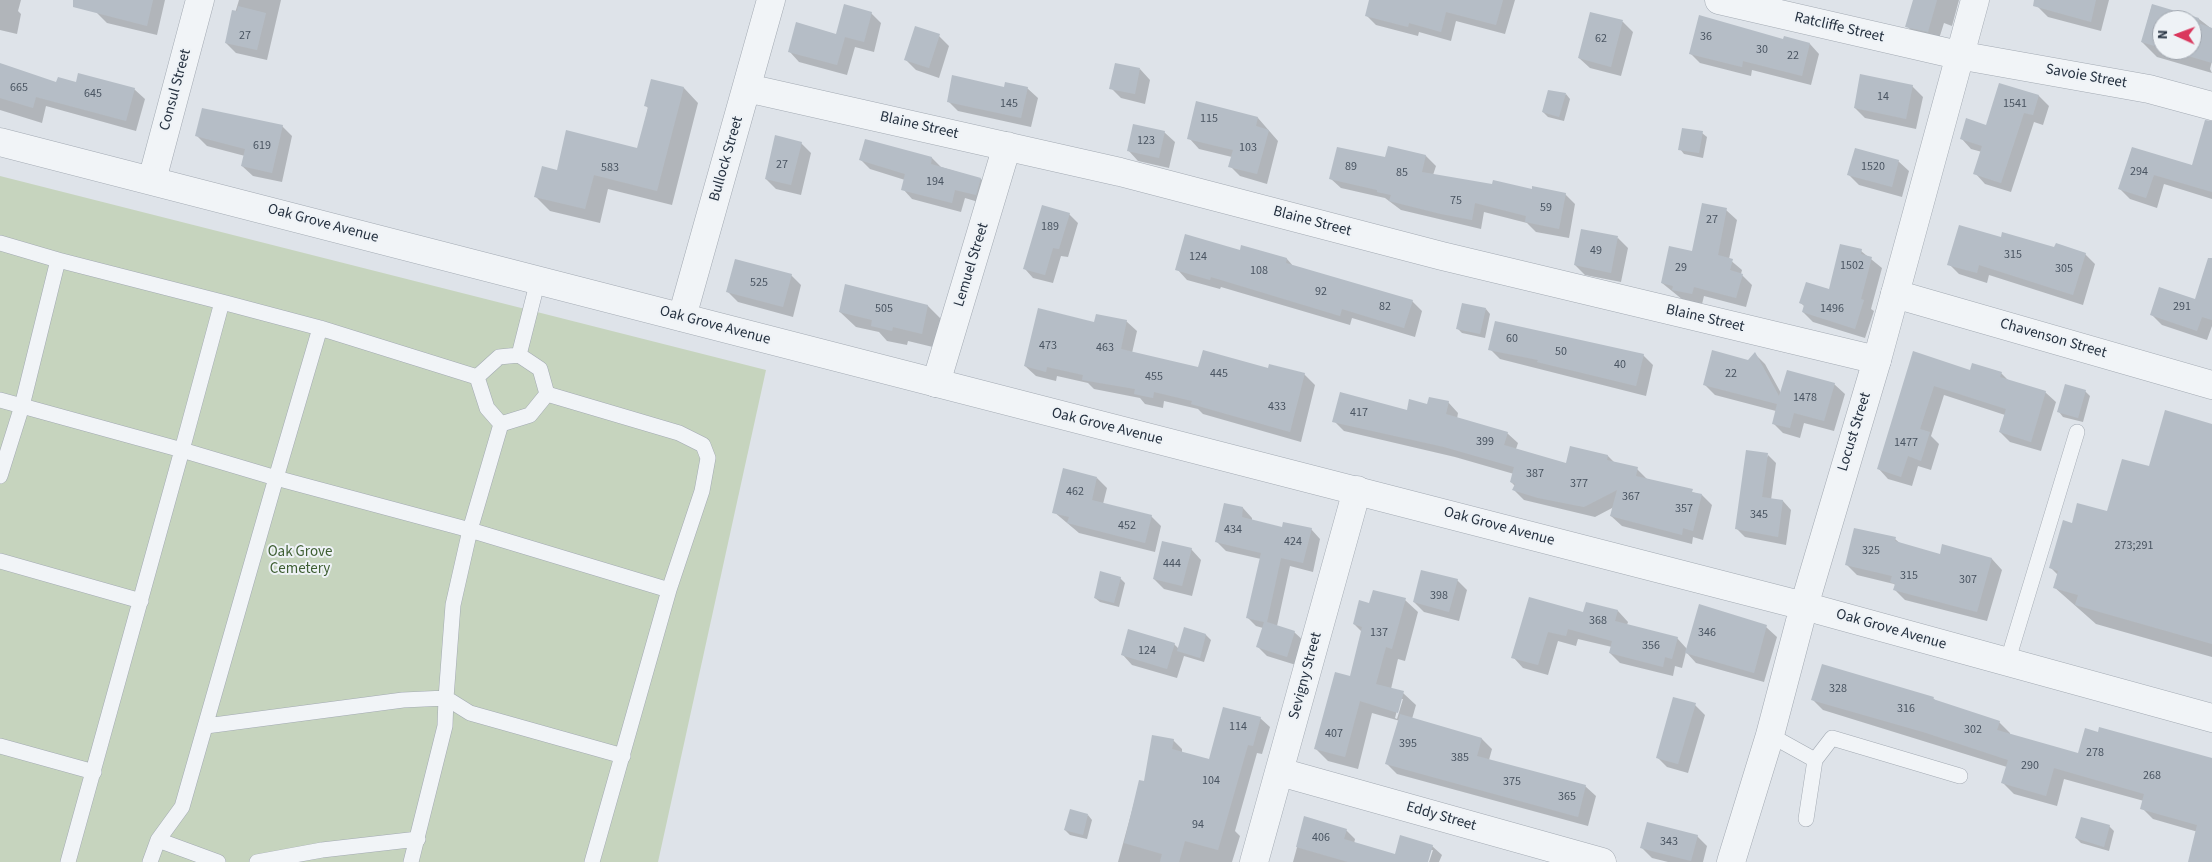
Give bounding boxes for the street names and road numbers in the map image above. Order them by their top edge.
street label: Ratcliffe Street [1792,9,1886,47]
street label: Consul Street [156,47,196,133]
street label: Savoie Street [2044,61,2128,93]
street label: Blaine Street [878,108,960,144]
street label: Bullock Street [706,114,748,204]
street label: Oak Grove Avenue [266,201,380,247]
street label: Blaine Street [1271,203,1353,241]
street label: Lemuel Street [951,221,993,309]
street label: Blaine Street [1664,301,1746,337]
street label: Oak Grove Avenue [658,303,772,349]
street label: Chavenson Street [1998,315,2108,363]
street label: Locust Street [1834,390,1876,474]
street label: Oak Grove Avenue [1050,404,1164,450]
street label: Oak Grove Avenue [1442,504,1556,550]
street label: Oak Grove Avenue [1834,606,1948,654]
street label: Sevigny Street [1286,630,1326,722]
street label: Eddy Street [1404,798,1478,836]

